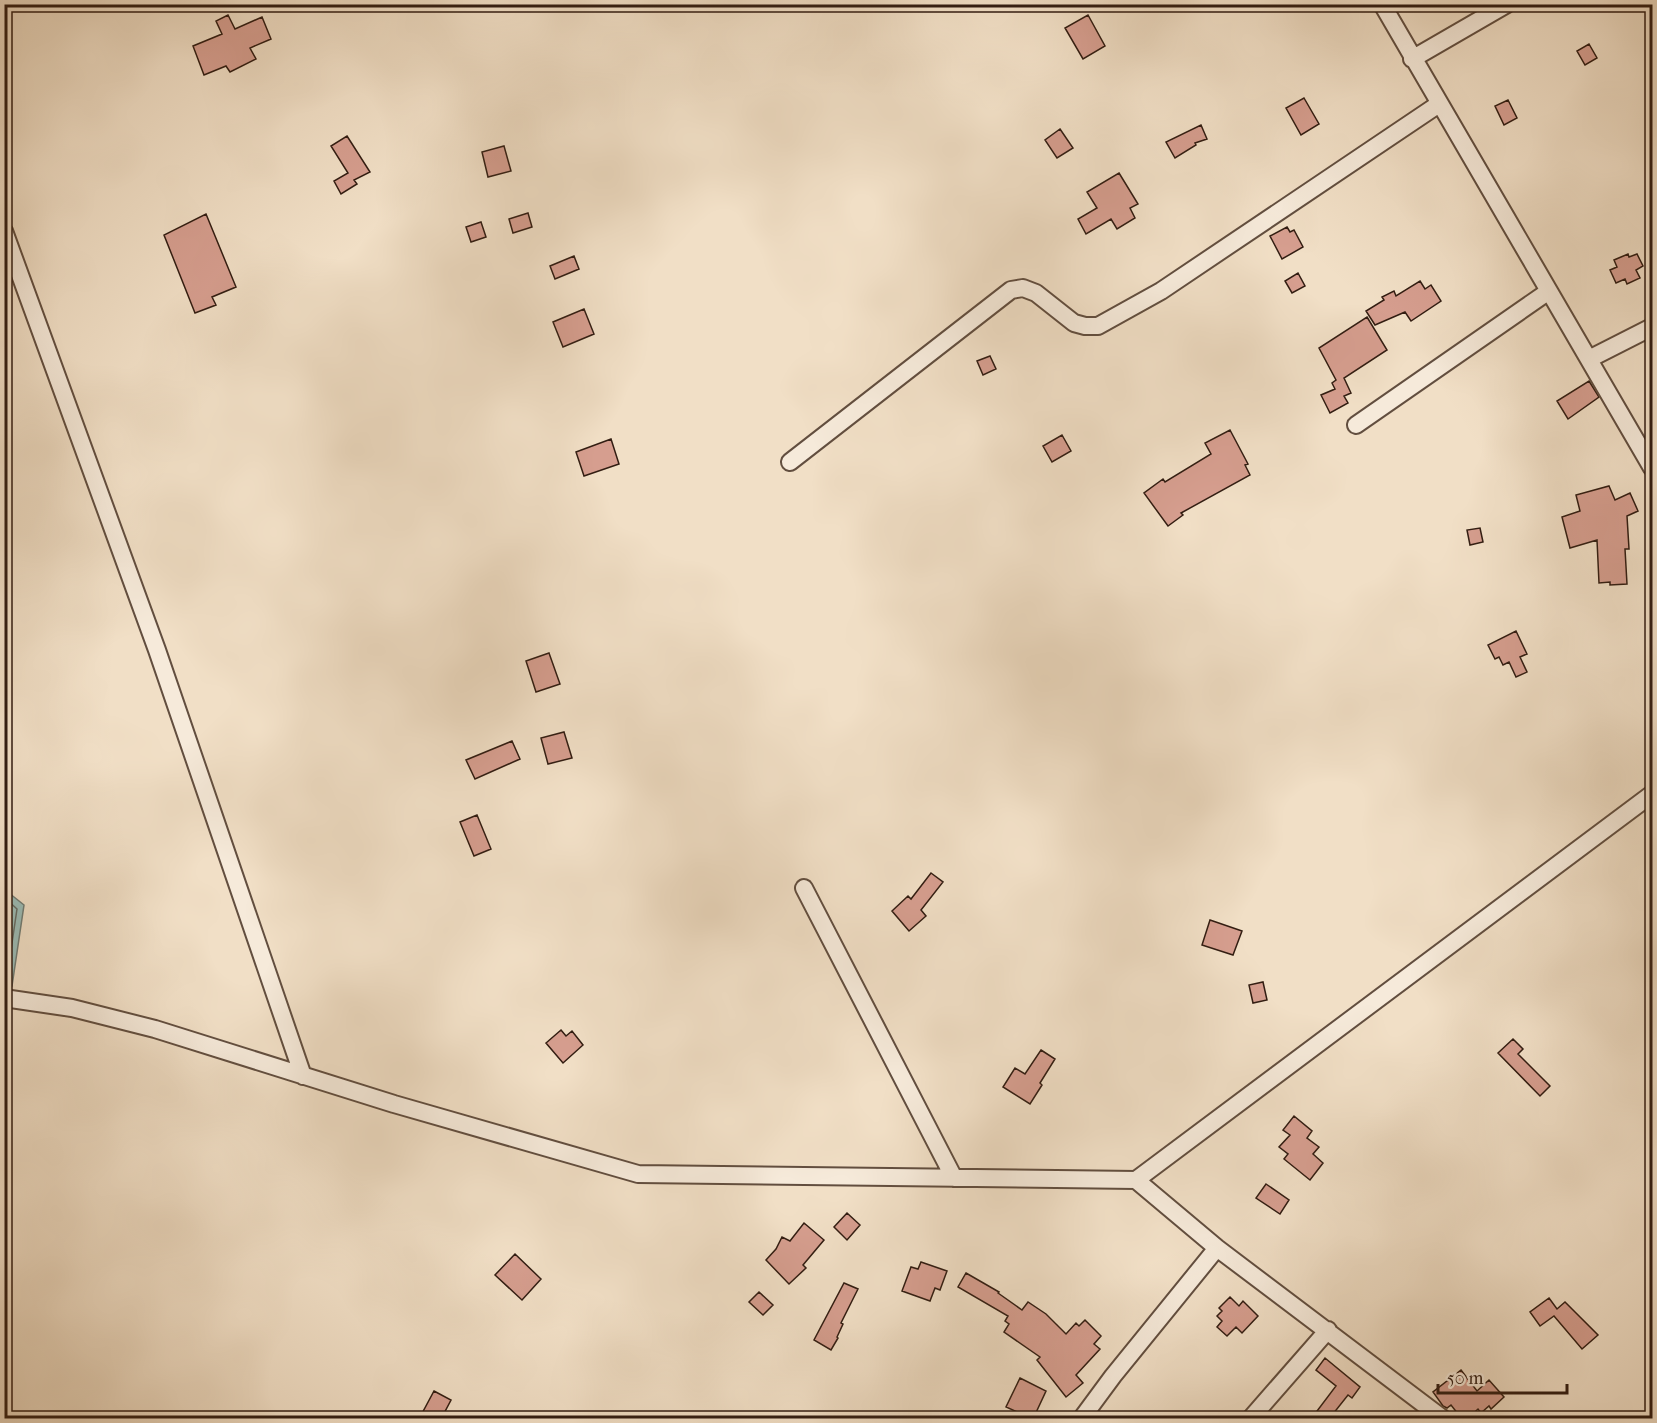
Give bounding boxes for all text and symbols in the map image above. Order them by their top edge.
scale bar [1438,1357,1567,1395]
text: 50 m [1447,1368,1484,1389]

